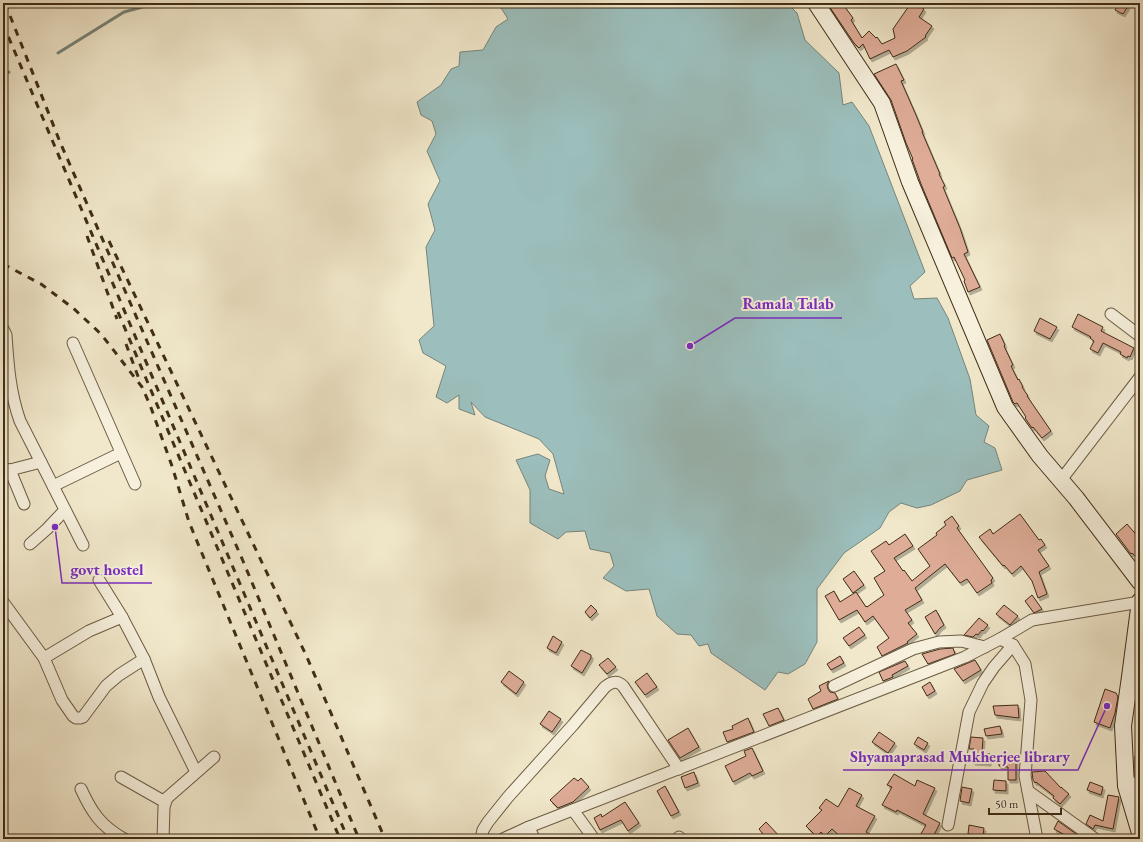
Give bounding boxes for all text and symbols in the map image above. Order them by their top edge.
callout: Ramala Talab [735,290,842,318]
text: Ramala Talab [742,293,834,314]
callout: govt hostel [62,555,152,583]
text: govt hostel [70,559,144,580]
callout: Shyamaprasad Mukherjee library [843,742,1078,770]
text: Shyamaprasad Mukherjee library [850,746,1070,767]
scale bar [989,790,1061,816]
text: 50 m [995,796,1019,812]

